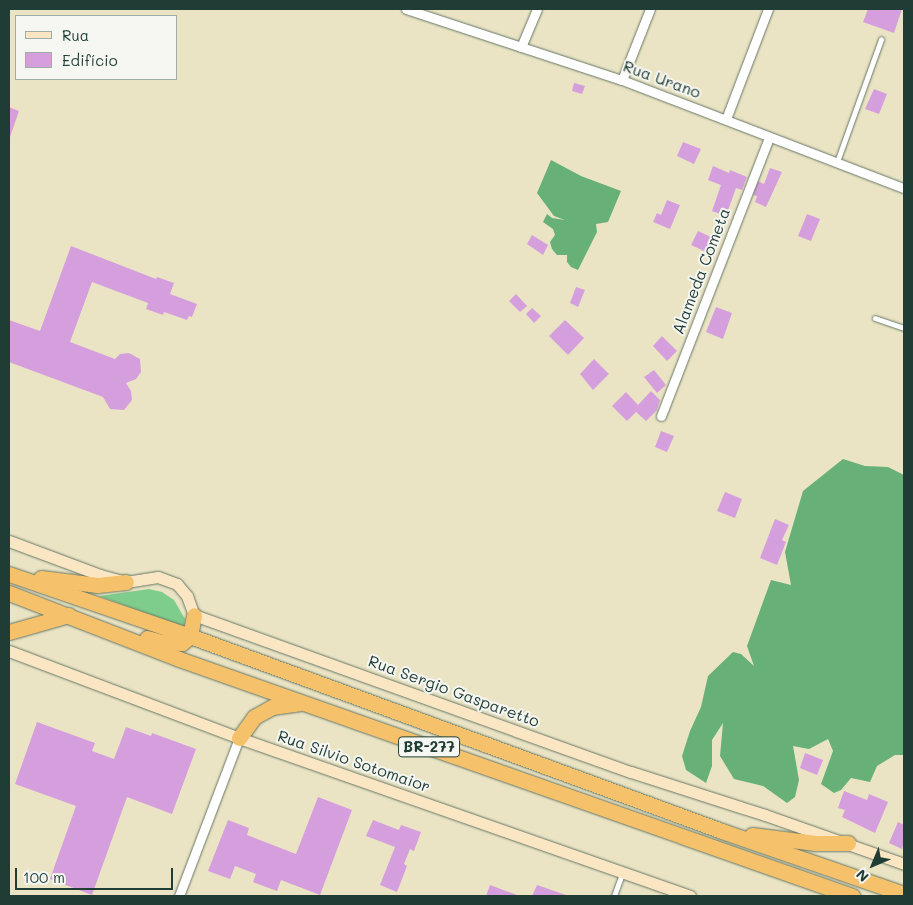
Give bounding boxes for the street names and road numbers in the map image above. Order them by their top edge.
street label: Rua Urano [621,56,703,102]
street label: Alameda Cometa [668,205,734,337]
street label: Rua Sergio Gasparetto [366,651,542,731]
street label: Rua Silvio Sotomaior [275,726,433,796]
road number: BR-277 [398,734,460,760]

